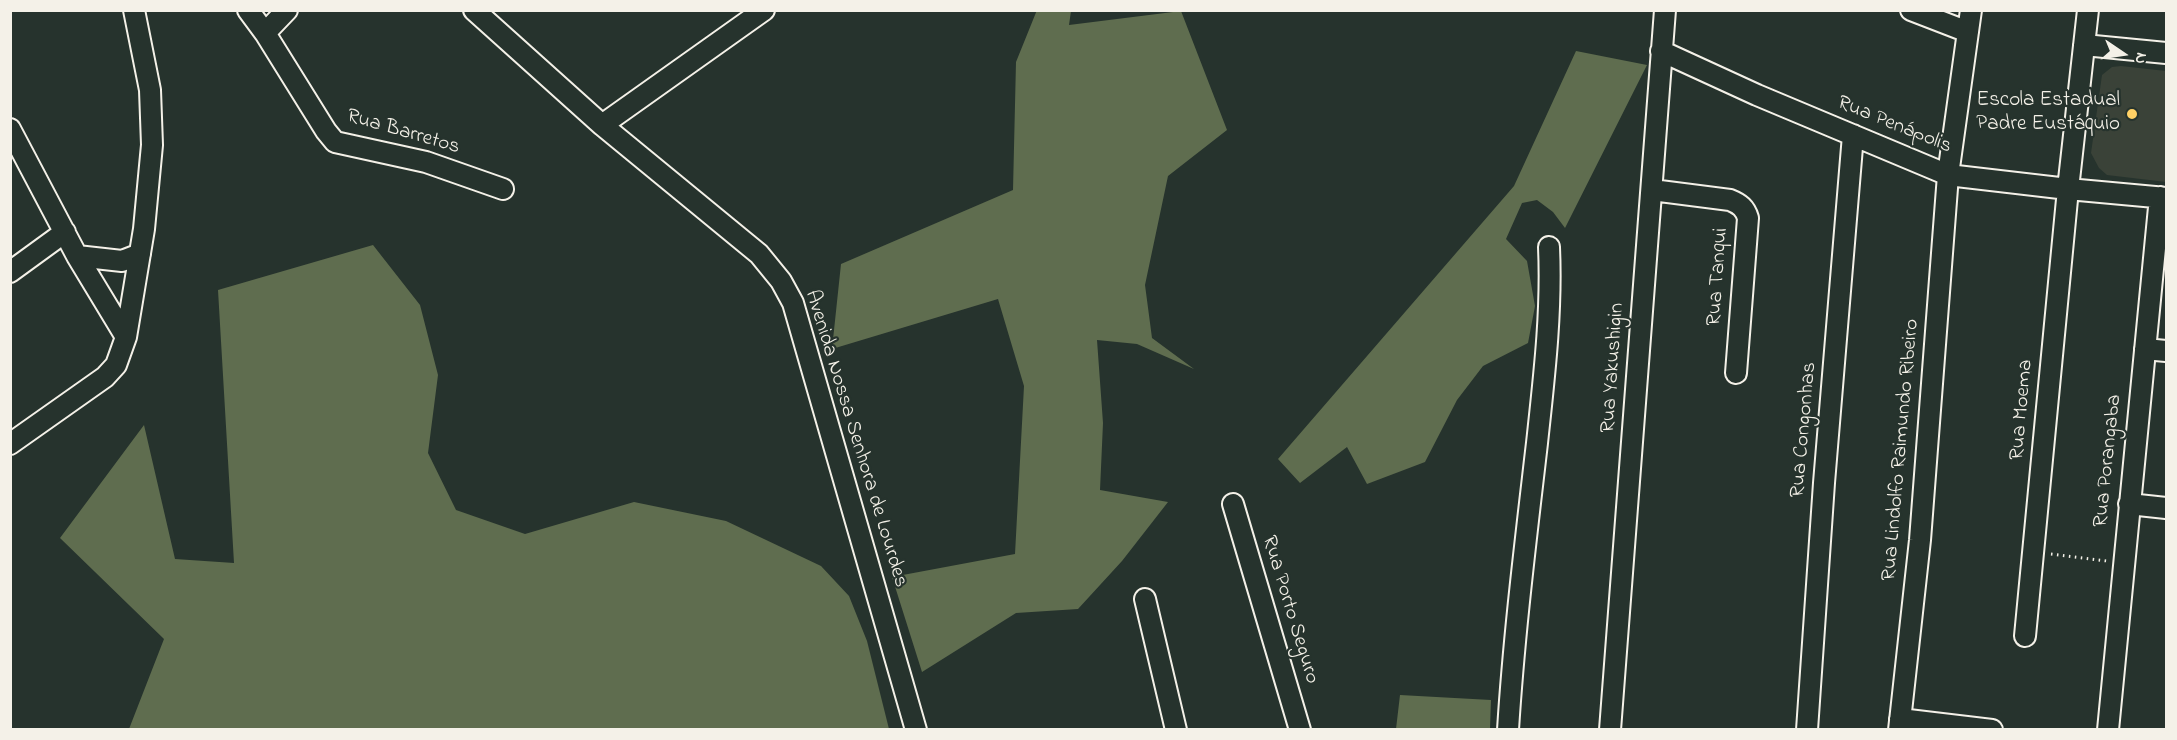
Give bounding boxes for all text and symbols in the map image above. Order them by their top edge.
north arrow [2093,24,2153,84]
text: N [2128,50,2153,66]
place label: Escola Estadual Padre Eustáquio [1976,89,2120,139]
street label: Rua Penápolis [1833,92,1955,160]
street label: Rua Barretos [343,105,463,161]
marker: Escola Estadual Padre Eustáquio [2125,107,2139,121]
street label: Rua Tanqui [1703,227,1735,327]
street label: Avenida Nossa Senhora de Lourdes [798,287,912,591]
street label: Rua Yakushigin [1597,302,1631,434]
street label: Rua Lindolfo Raimundo Ribeiro [1878,318,1926,582]
street label: Rua Moema [2006,359,2040,461]
street label: Rua Congonhas [1787,361,1823,499]
street label: Rua Porangaba [2089,393,2129,529]
street label: Rua Porto Seguro [1255,533,1323,687]

